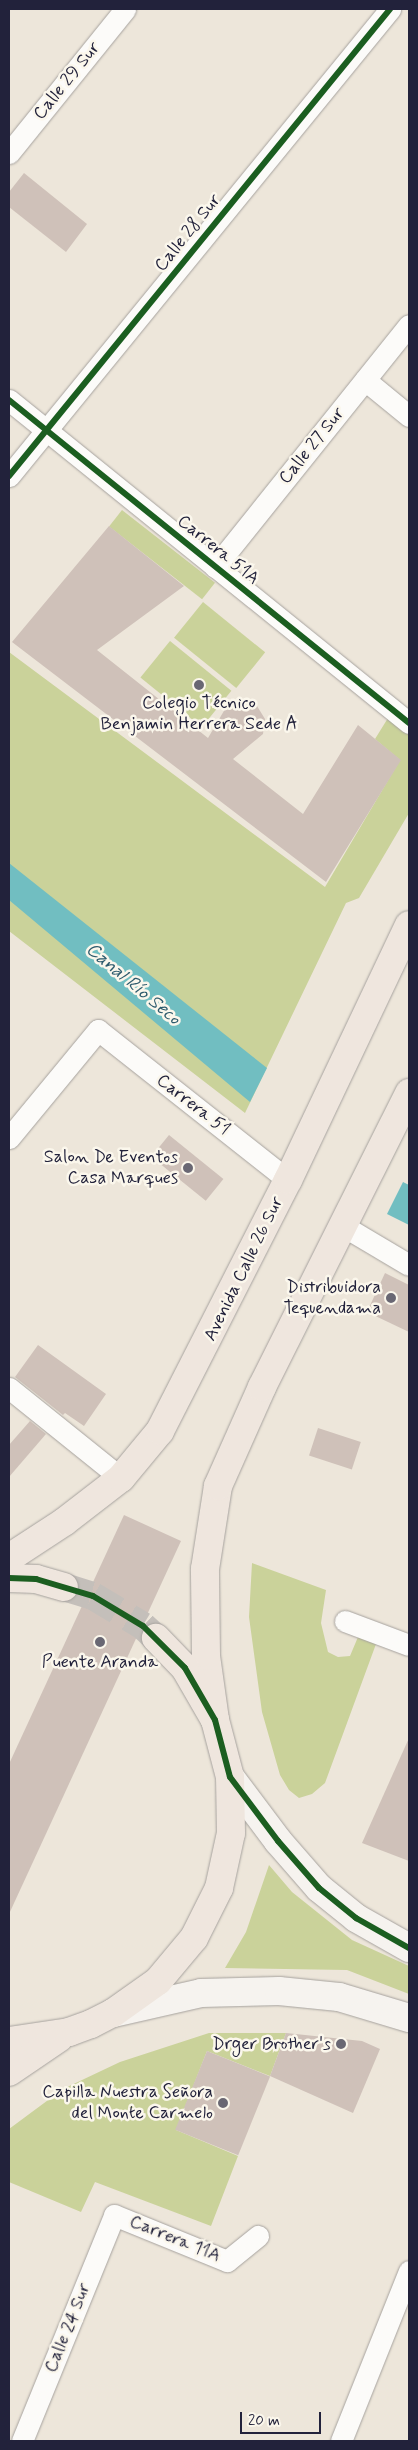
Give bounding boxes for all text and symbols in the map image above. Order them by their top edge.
street label: Calle 29 Sur [29,38,105,124]
street label: Calle 28 Sur [150,190,226,276]
street label: Calle 27 Sur [275,403,349,489]
street label: Carrera 51A [173,510,263,590]
marker: Colegio Técnico Benjamin Herrera Sede A [193,679,205,691]
place label: Colegio Técnico Benjamin Herrera Sede A [100,693,298,736]
water label: Canal Río Seco [81,937,185,1031]
street label: Carrera 51 [152,1070,234,1140]
place label: Salon De Eventos Casa Marques [43,1147,178,1190]
marker: Salon De Eventos Casa Marques [182,1162,194,1174]
street label: Avenida Calle 26 Sur [200,1193,288,1345]
place label: Distribuidora Tequendama [283,1277,381,1320]
marker: Distribuidora Tequendama [385,1292,397,1304]
marker: Puente Aranda [93,1635,107,1649]
place label: Puente Aranda [42,1651,158,1673]
place label: Drger Brother's [212,2033,331,2055]
marker: Drger Brother's [335,2038,347,2050]
place label: Capilla Nuestra Señora del Monte Carmelo [41,2082,213,2124]
marker: Capilla Nuestra Señora del Monte Carmelo [217,2097,229,2109]
street label: Carrera 11A [126,2211,224,2267]
street label: Calle 24 Sur [40,2280,96,2376]
scale bar [243,2402,324,2434]
text: 20 m [248,2411,280,2431]

